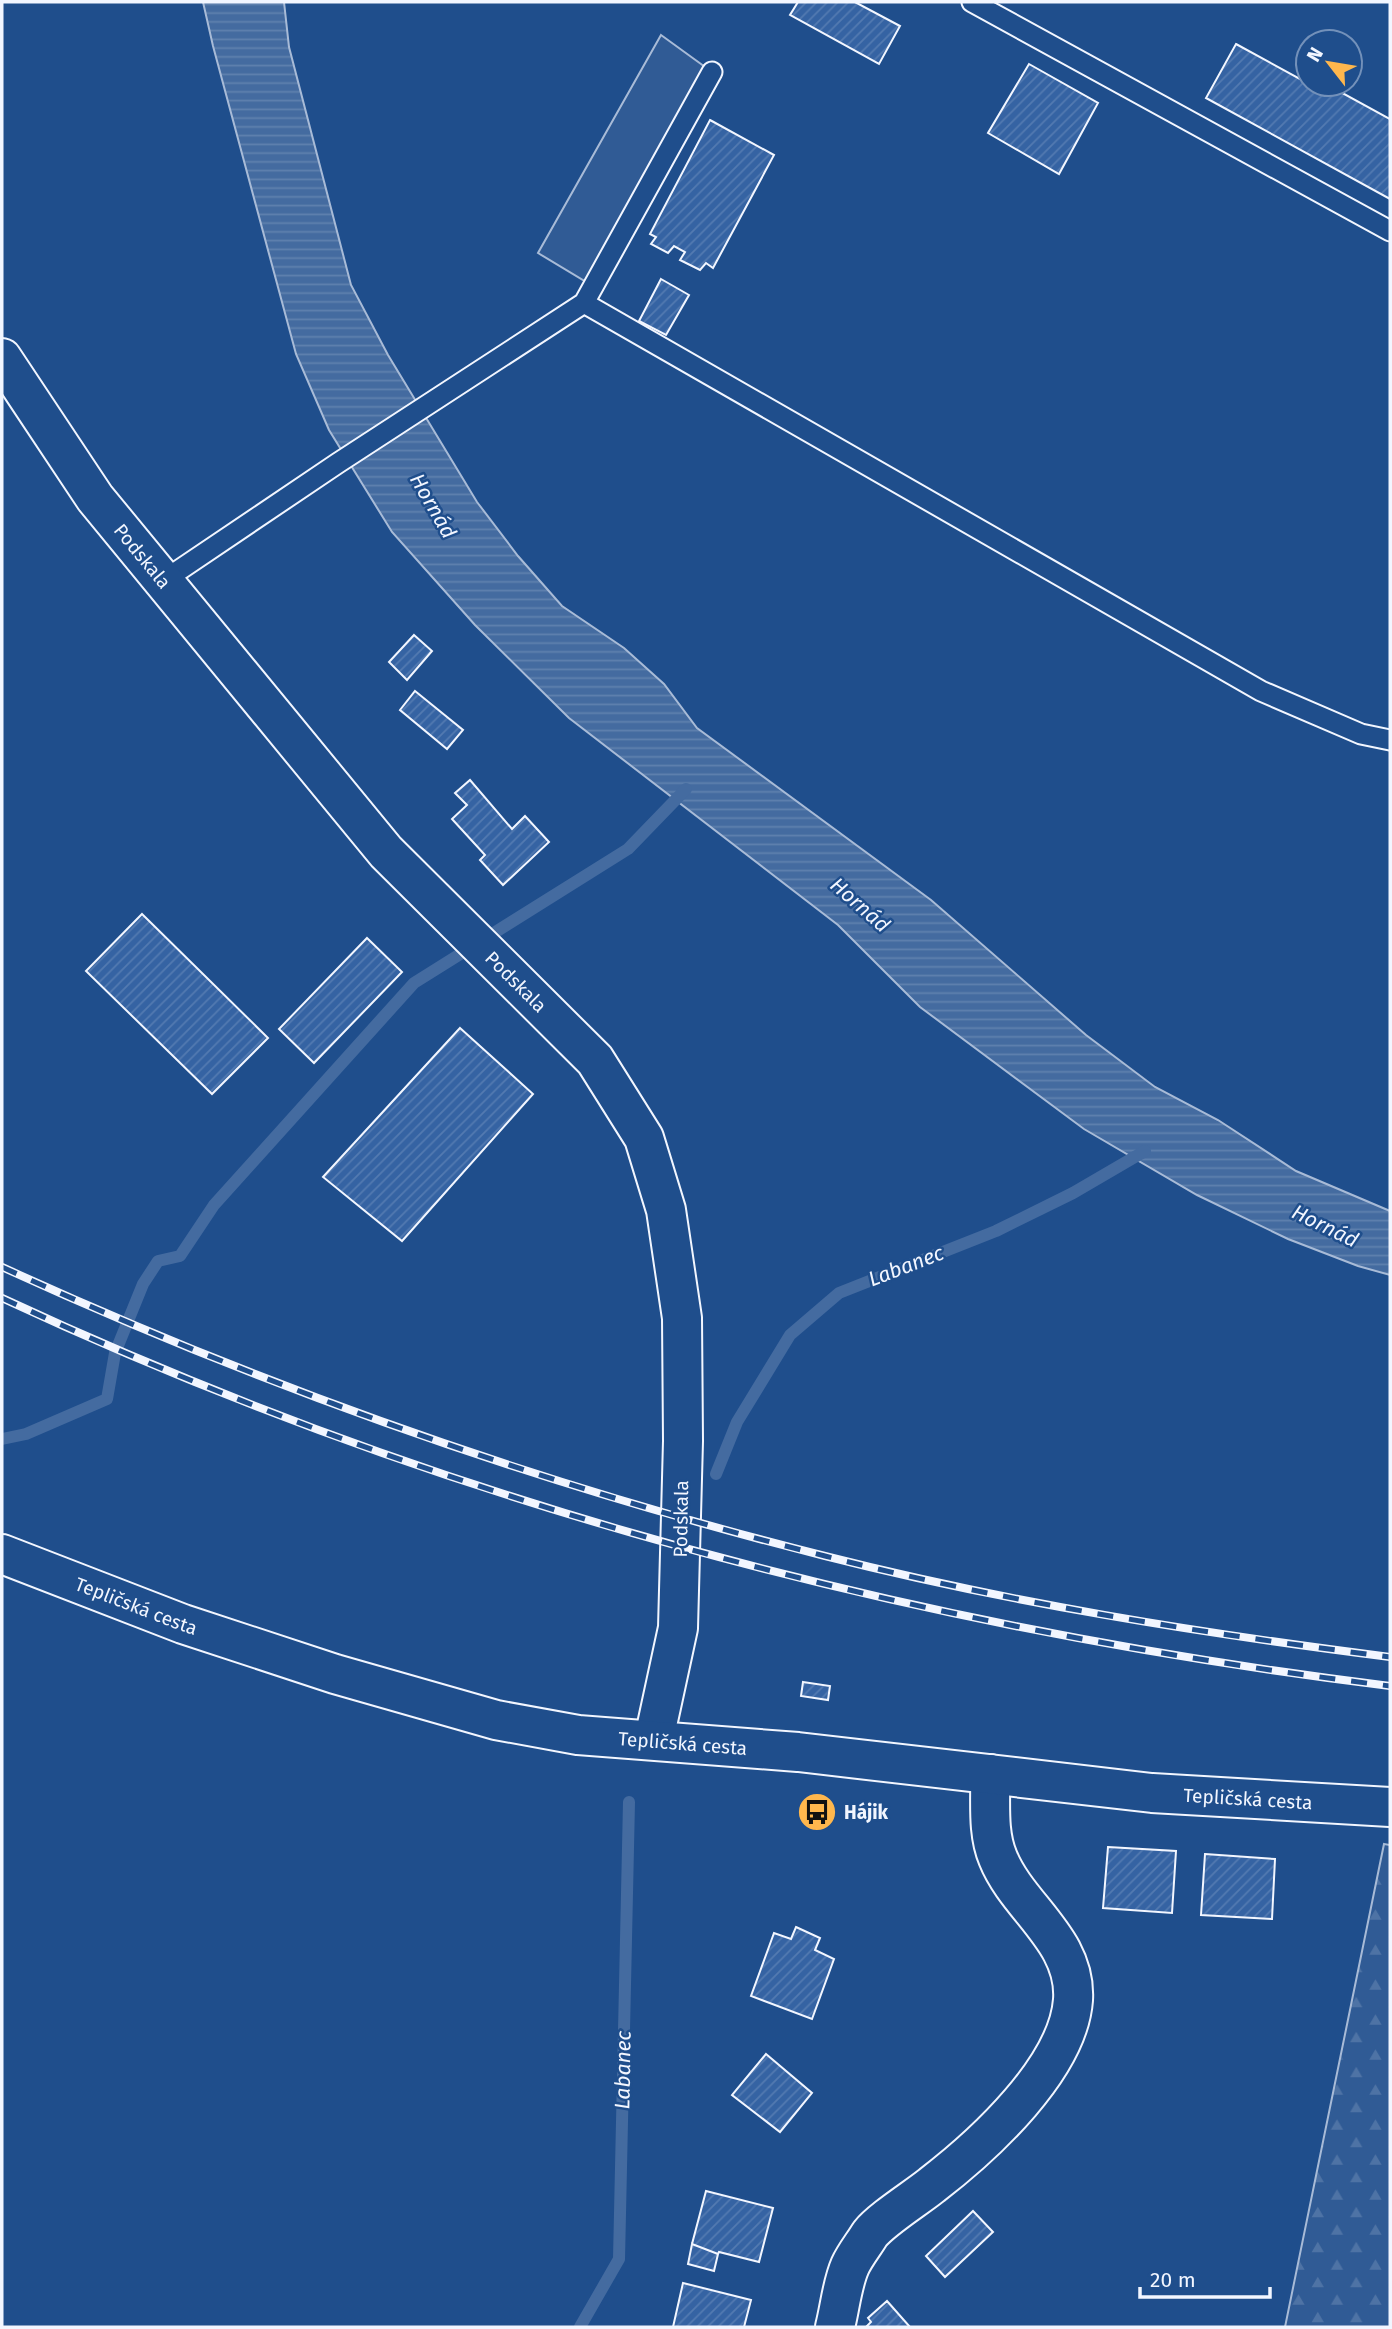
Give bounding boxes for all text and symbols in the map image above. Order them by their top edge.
north arrow [1294,28,1364,98]
text: N [1302,43,1328,66]
water label: Hornád [404,469,462,543]
street label: Podskala [109,519,176,593]
water label: Hornád [825,872,895,938]
street label: Podskala [481,946,552,1017]
water label: Hornád [1288,1199,1362,1253]
water label: Labanec [865,1240,947,1292]
street label: Podskala [669,1480,693,1558]
street label: Tepličská cesta [72,1572,200,1639]
street label: Tepličská cesta [618,1727,748,1760]
street label: Tepličská cesta [1183,1783,1313,1814]
bus stop icon: Hájik [796,1791,838,1833]
place label: Hájik [844,1801,889,1824]
water label: Labanec [609,2030,637,2110]
scale bar [1140,2256,1270,2300]
text: 20 m [1150,2267,1196,2293]

